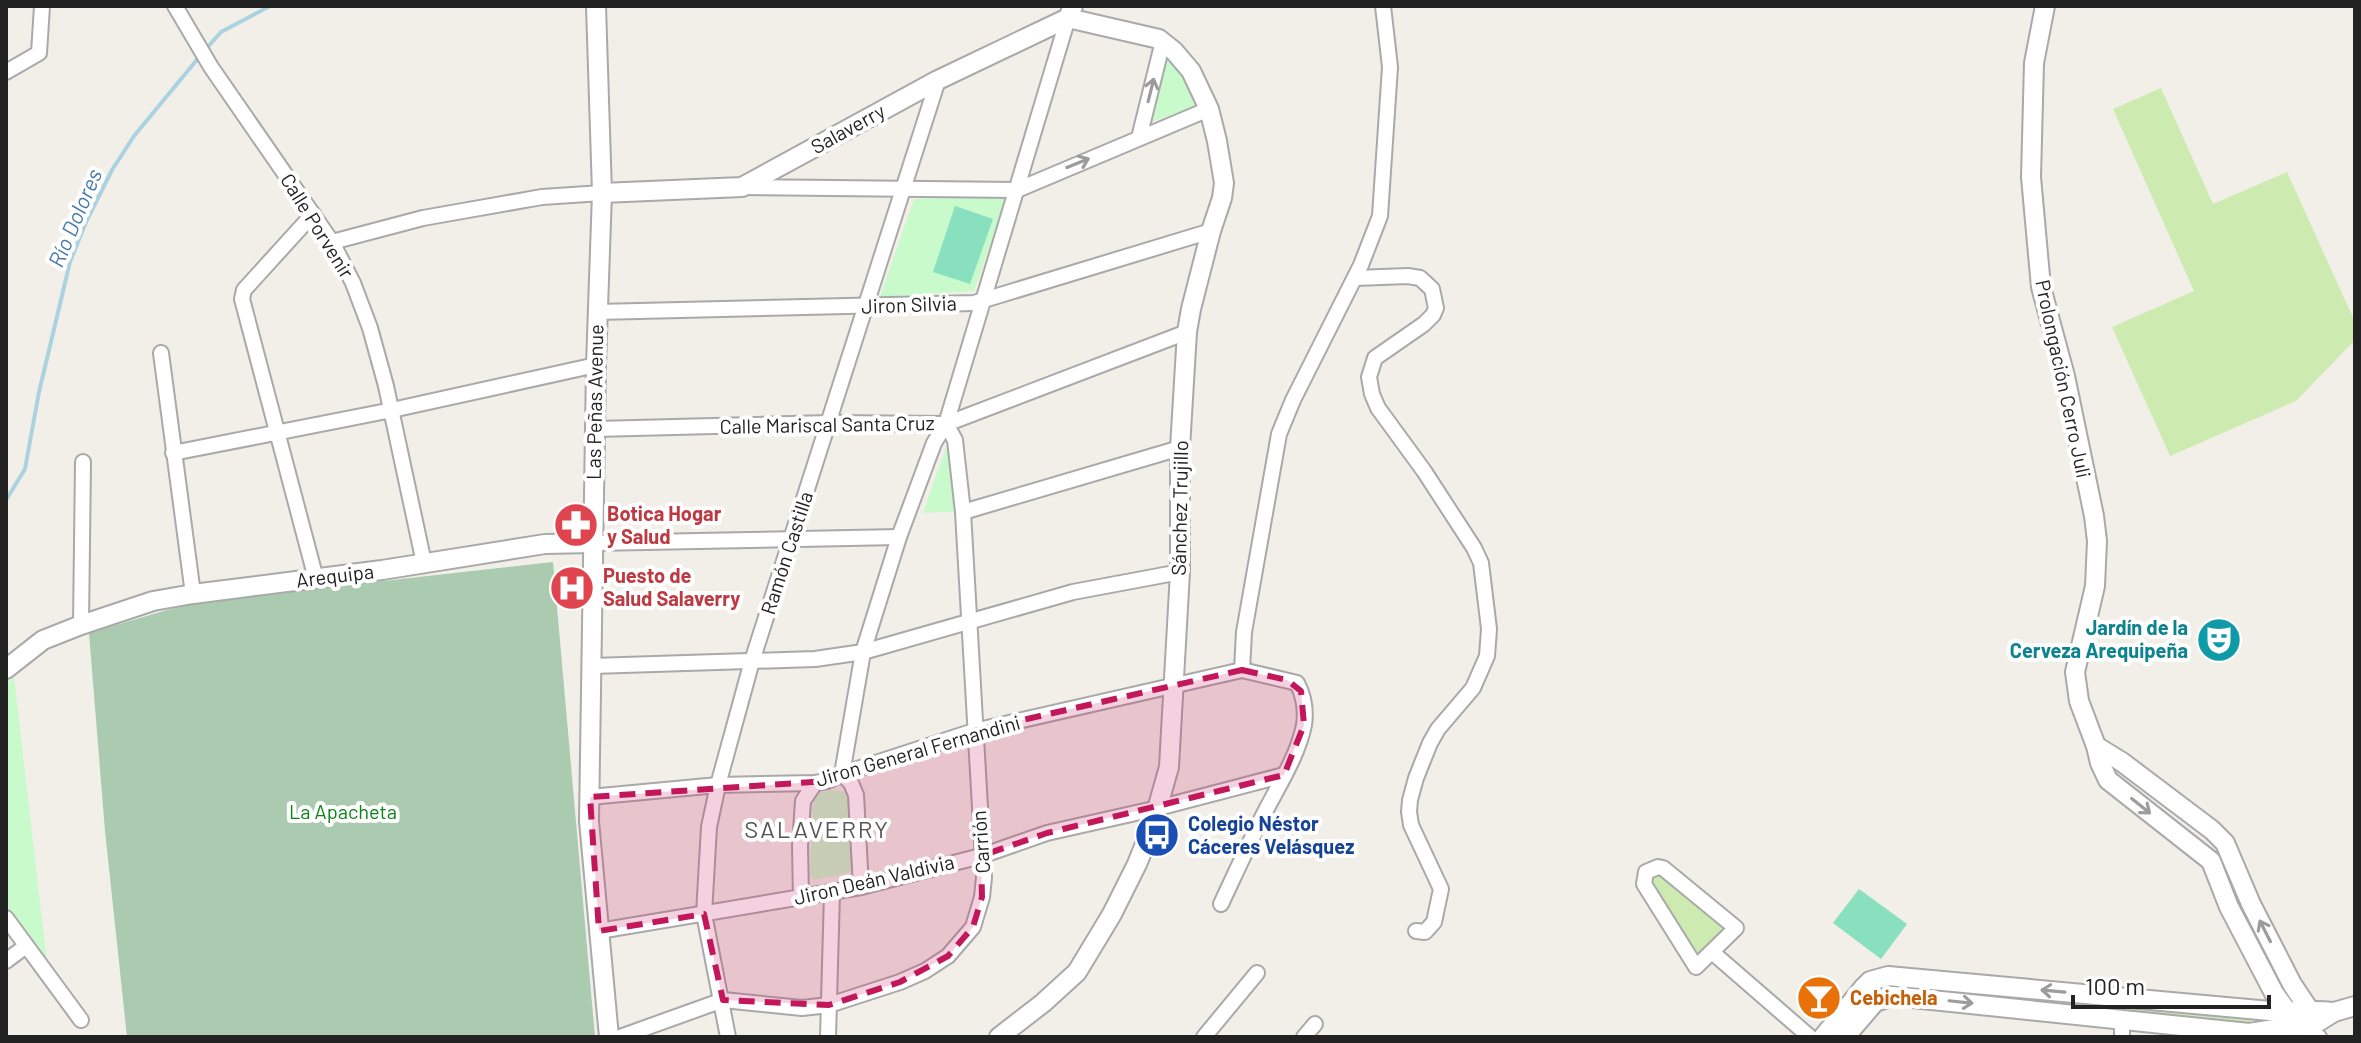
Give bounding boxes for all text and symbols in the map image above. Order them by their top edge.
one-way arrow [1145,77,1160,103]
street label: Salaverry [806,98,889,158]
one-way arrow [1065,155,1090,170]
water label: Río Dolores [42,165,106,271]
street label: Calle Porvenir [276,169,360,282]
street label: Prolongación Cerro Juli [2031,277,2097,480]
street label: Jiron Silvia [861,290,957,318]
street label: Las Peñas Avenue [581,324,607,480]
street label: Calle Mariscal Santa Cruz [719,410,935,438]
street label: Sánchez Trujillo [1166,440,1192,576]
street label: Ramón Castilla [755,488,817,617]
pharmacy icon: Botica Hogar y Salud [552,501,600,549]
place label: Botica Hogar y Salud [607,501,722,548]
street label: Arequipa [295,558,375,592]
place label: Puesto de Salud Salaverry [603,563,740,610]
hospital icon: Puesto de Salud Salaverry [548,564,596,612]
place label: Jardín de la Cerveza Arequipeña [2010,615,2188,662]
theatre icon: Jardín de la Cerveza Arequipeña [2195,616,2243,664]
street label: Jiron General Fernandini [813,709,1023,791]
one-way arrow [2130,797,2151,814]
park label: La Apacheta [289,799,397,823]
street label: Carrión [966,810,994,875]
bus stop icon: Colegio Néstor Cáceres Velásquez [1133,811,1181,859]
place label: Colegio Néstor Cáceres Velásquez [1188,811,1354,858]
district label: SALAVERRY [744,814,890,843]
street label: Jiron Deán Valdivia [791,849,956,909]
one-way arrow [2256,920,2272,944]
scale bar [2073,959,2269,1009]
text: 100 m [2085,971,2145,1000]
bar icon: Cebichela [1795,974,1843,1022]
one-way arrow [2040,984,2067,999]
place label: Cebichela [1850,985,1937,1009]
one-way arrow [1947,994,1974,1009]

